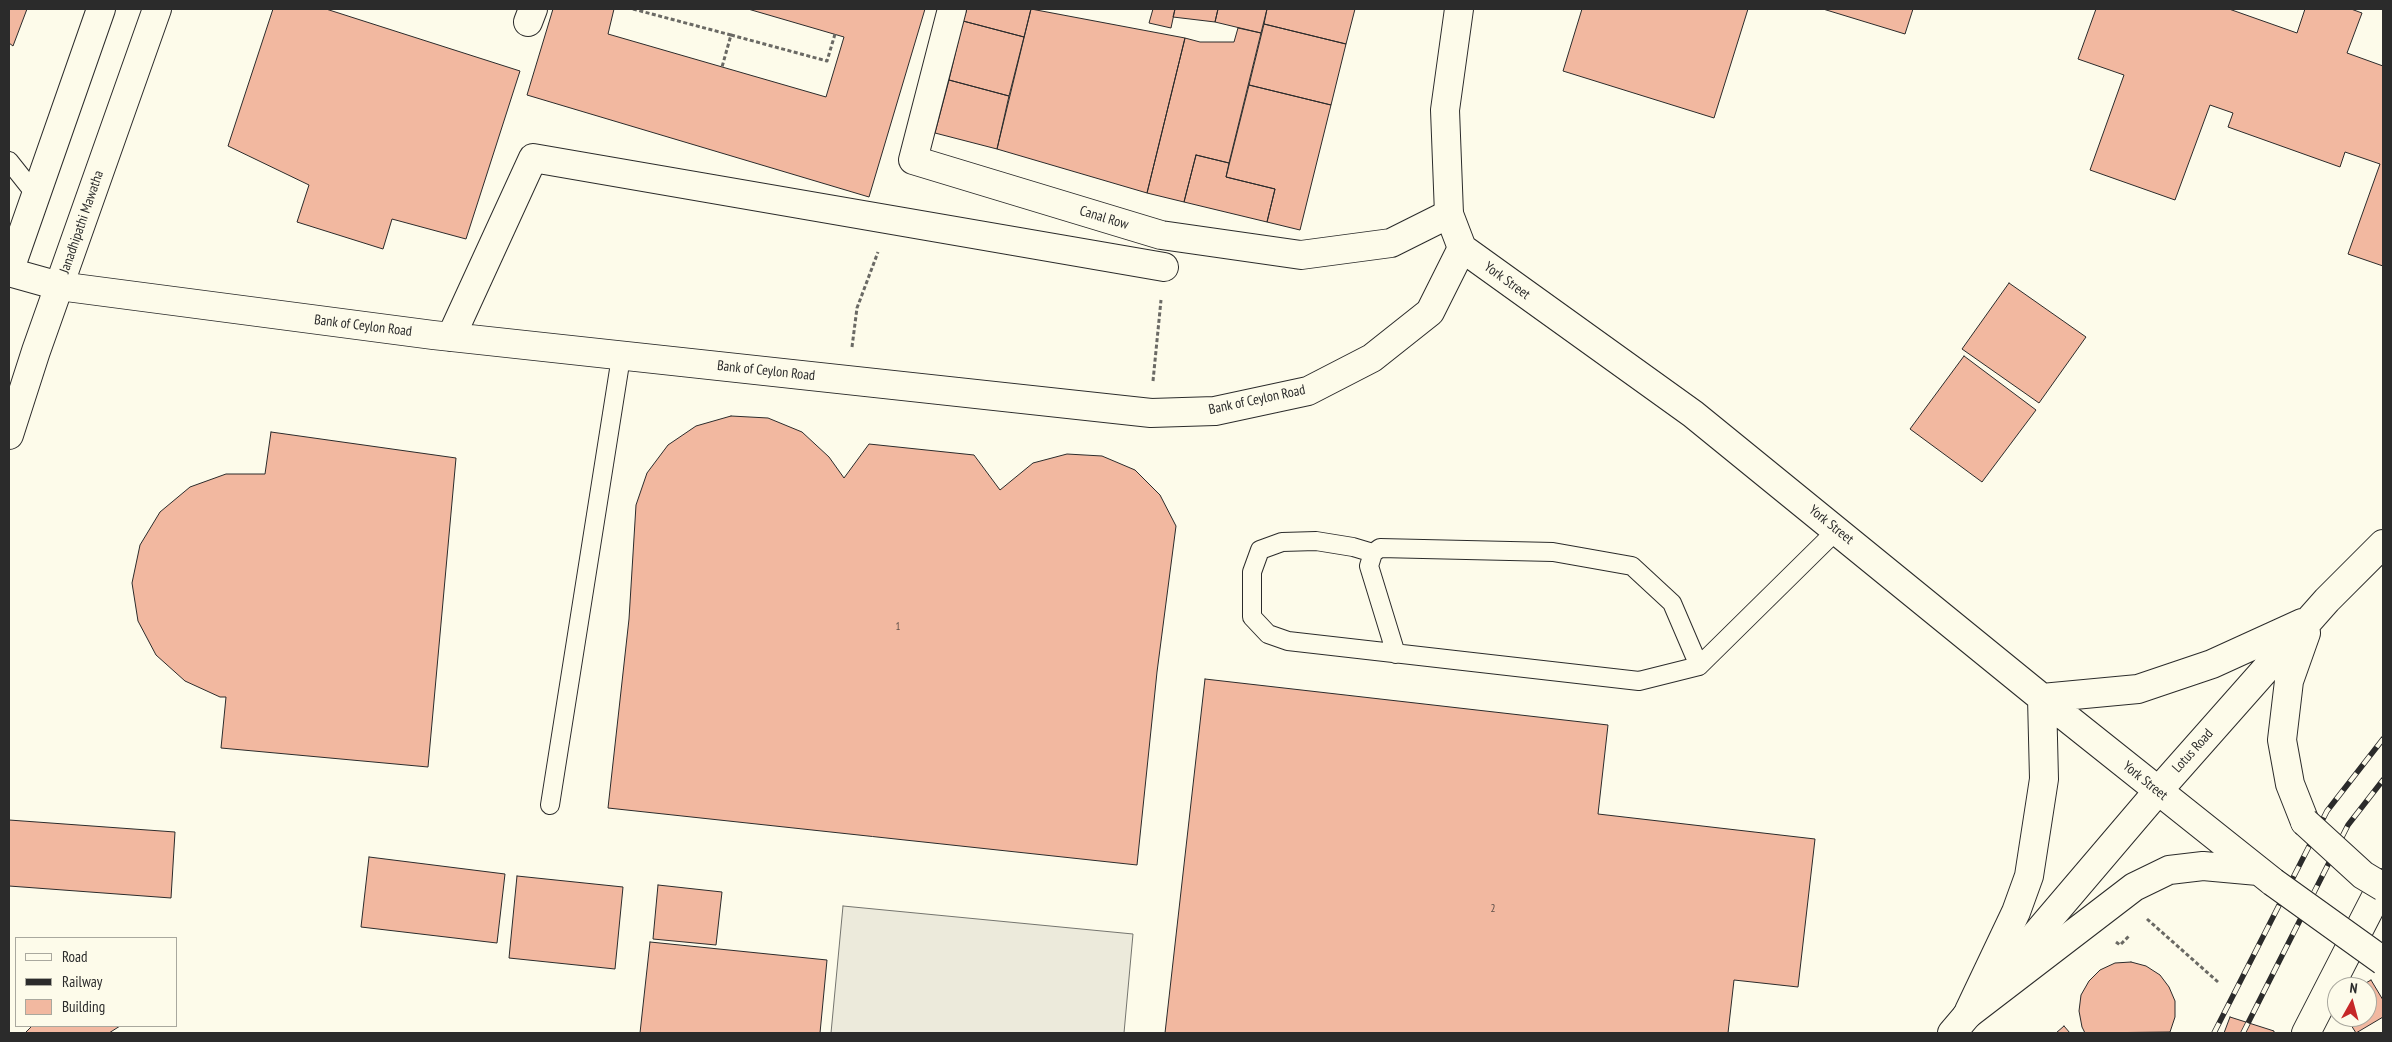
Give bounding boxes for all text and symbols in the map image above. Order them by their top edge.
street label: Janadhipathi Mawatha [57,168,107,276]
street label: Canal Row [1078,203,1130,233]
street label: York Street [1481,259,1533,303]
street label: Bank of Ceylon Road [313,312,413,340]
street label: Bank of Ceylon Road [716,358,816,384]
street label: Bank of Ceylon Road [1207,382,1307,418]
street label: York Street [1805,502,1857,548]
house number: 1 [896,620,900,634]
street label: Lotus Road [2169,726,2217,776]
street label: York Street [2119,758,2171,804]
house number: 2 [1491,902,1495,916]
legend [15,937,178,1027]
text: Road [62,947,88,966]
text: Railway [62,972,102,991]
north arrow [2327,977,2377,1027]
text: N [2349,979,2359,997]
text: Building [62,997,105,1016]

